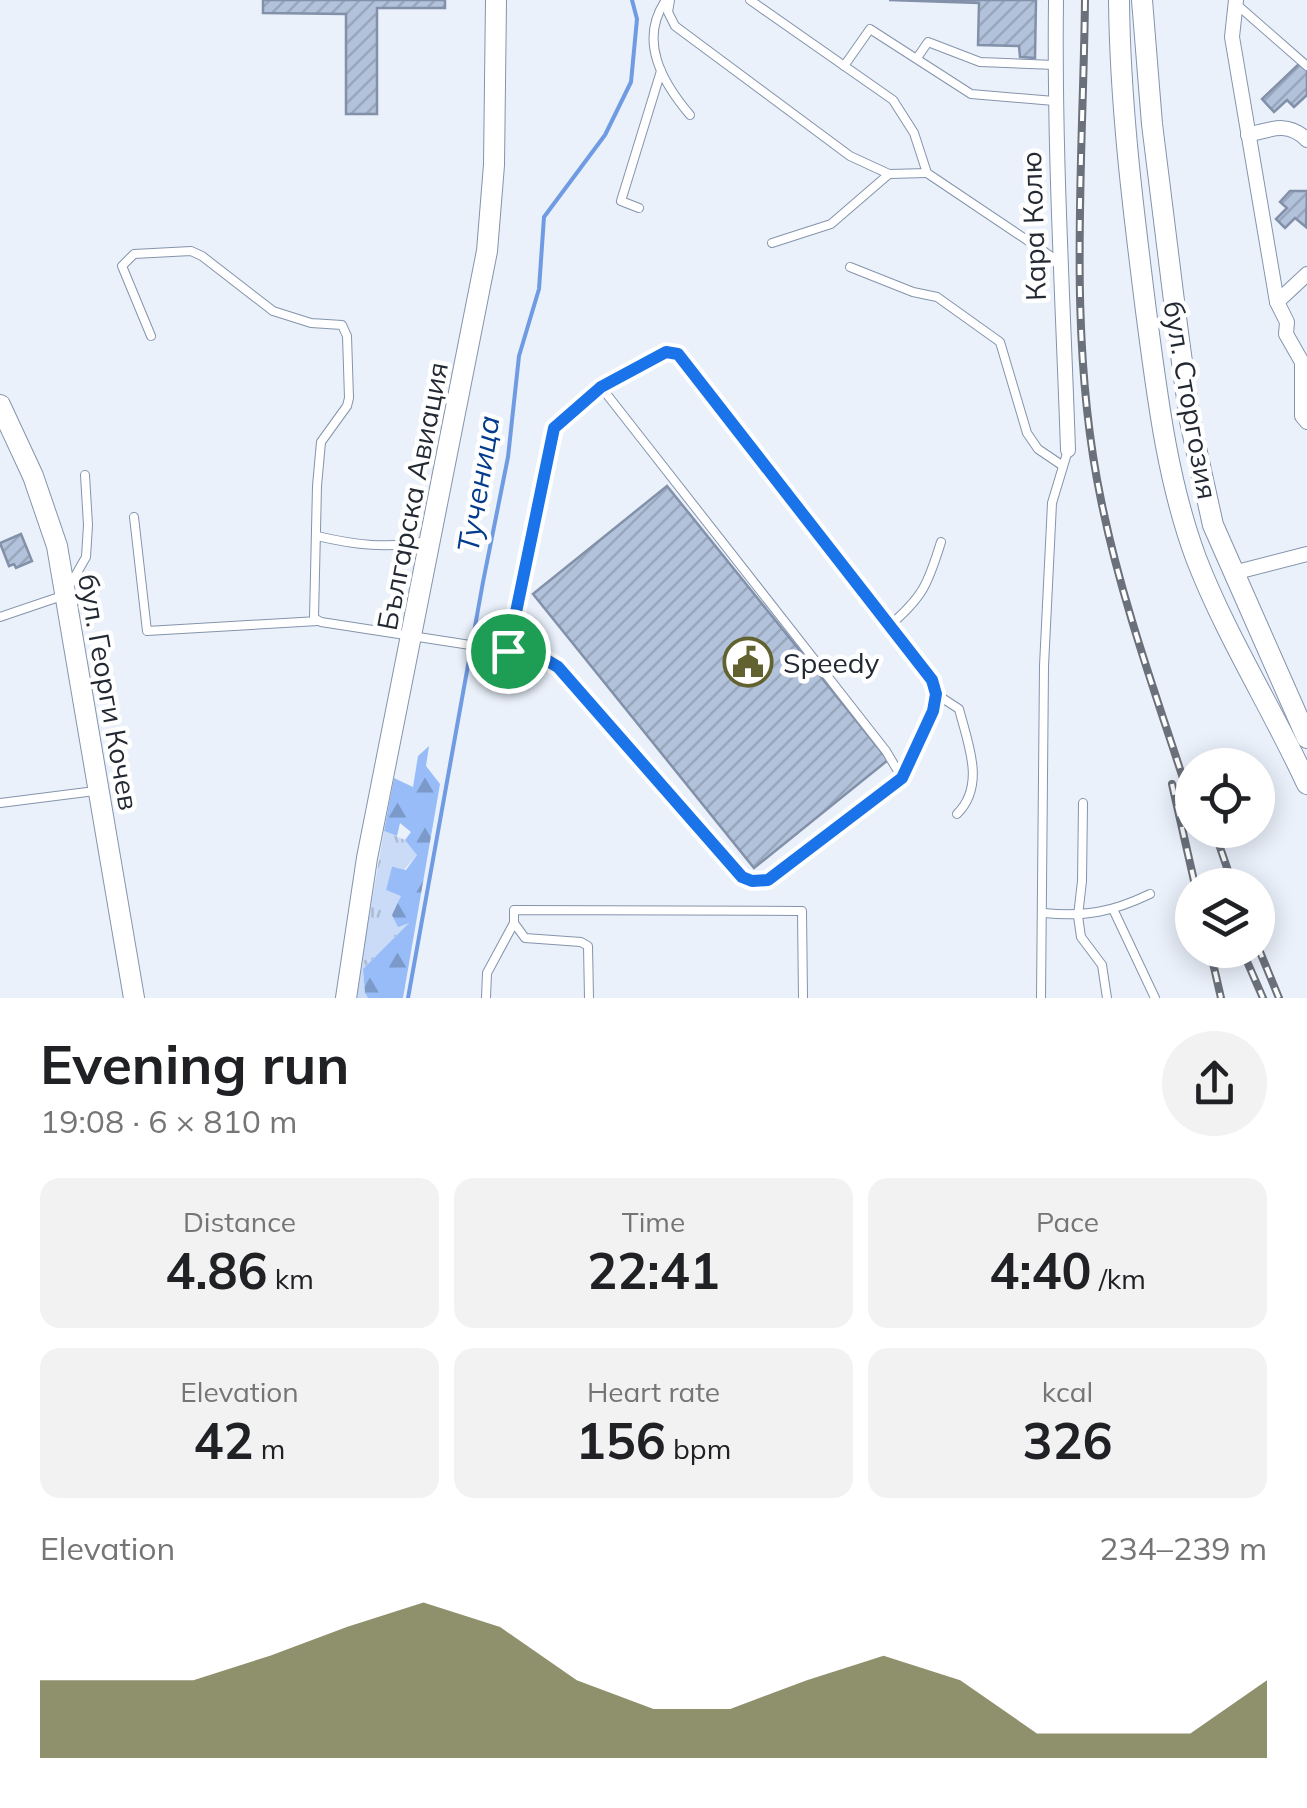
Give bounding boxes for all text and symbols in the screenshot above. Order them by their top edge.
street label: Кара Колю [1013,151,1053,301]
street label: бул. Сторгозия [1156,298,1226,502]
street label: Българска Авиация [369,359,455,633]
water label: Тученица [448,413,508,555]
street label: бул. Георги Кочев [71,571,147,813]
pin [466,609,551,694]
icon: arrive [481,624,536,679]
public building icon: Speedy [722,636,774,688]
place label: Speedy [783,645,880,680]
map controls [1175,748,1275,968]
button: locate [1175,748,1275,848]
button: layers [1175,868,1275,968]
text: Evening run [40,1029,349,1098]
button: share [1162,1031,1267,1136]
text: 19:08 · 6 × 810 m [40,1101,297,1141]
text: Distance [183,1204,296,1239]
text: Time [622,1204,685,1239]
text: Pace [1036,1204,1099,1239]
text: 4.86 [165,1239,268,1302]
text: 22:41 [587,1239,720,1302]
text: 4:40 [989,1239,1092,1302]
text: km [268,1261,314,1296]
text: /km [1092,1261,1146,1296]
text: Elevation [180,1374,299,1409]
text: Heart rate [587,1374,720,1409]
text: kcal [1042,1374,1093,1409]
text: 42 [194,1409,254,1472]
text: 156 [576,1409,666,1472]
text: 326 [1023,1409,1113,1472]
text: m [254,1431,285,1466]
text: bpm [666,1431,731,1466]
text: Elevation [40,1528,175,1568]
text: 234–239 m [1099,1528,1267,1568]

